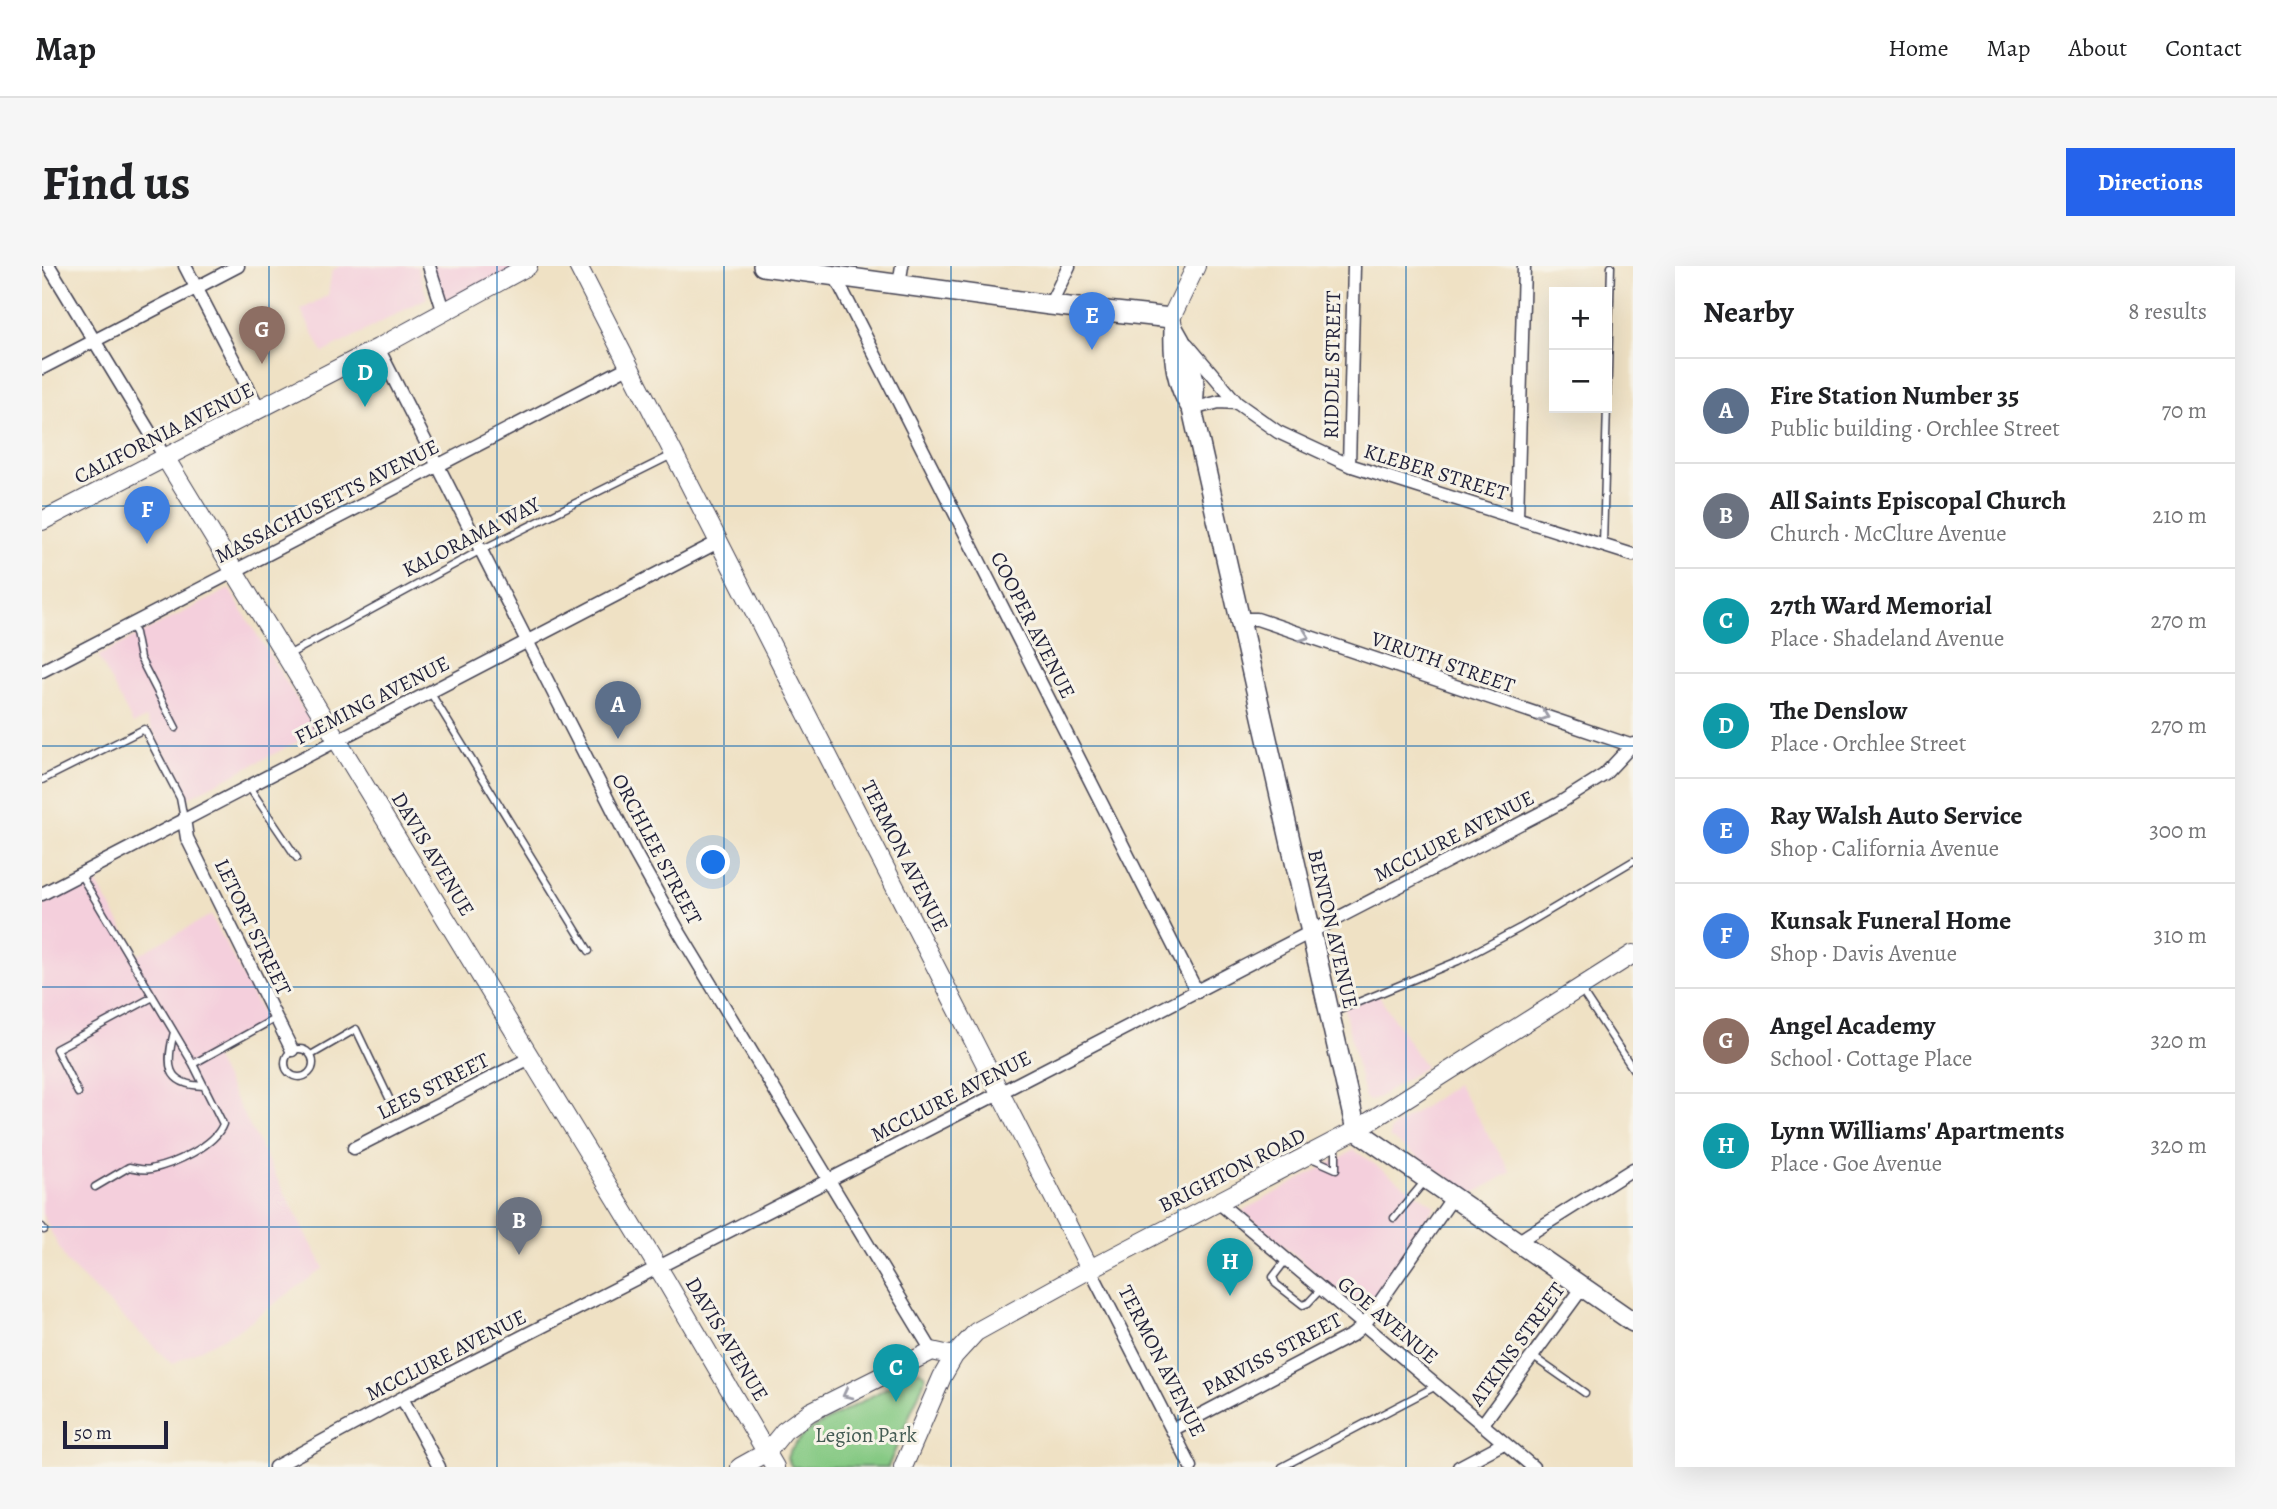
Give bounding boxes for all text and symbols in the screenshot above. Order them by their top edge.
text: Map [35,26,96,71]
text: Home [1888,32,1949,64]
text: Map [1987,32,2031,64]
text: About [2069,32,2127,64]
text: Contact [2165,32,2242,64]
button: Directions [2066,148,2235,216]
text: Find us [42,149,190,216]
map controls [1549,287,1612,413]
button: + [1549,287,1612,350]
street label: RIDDLE STREET [1317,290,1347,439]
pin: E [1069,292,1115,350]
text: Nearby [1703,292,1794,332]
text: 8 results [2128,296,2207,327]
pin: G [239,306,285,364]
pin: D [342,349,388,407]
button: − [1549,350,1612,413]
street label: CALIFORNIA AVENUE [69,375,259,491]
text: Fire Station Number 35 [1770,378,2019,413]
text: A [1719,395,1733,426]
text: 70 m [2161,395,2207,426]
text: Public building · Orchlee Street [1770,413,2060,444]
street label: MASSACHUSETTS AVENUE [210,432,444,570]
street label: KLEBER STREET [1360,437,1512,507]
text: All Saints Episcopal Church [1770,483,2066,518]
pin: F [124,486,170,544]
street label: KALORAMA WAY [397,490,545,584]
text: B [1719,500,1733,531]
text: 210 m [2152,500,2207,531]
text: Church · McClure Avenue [1770,518,2007,549]
street label: COOPER AVENUE [984,547,1082,703]
text: 27th Ward Memorial [1770,588,1992,623]
text: C [1719,605,1733,636]
text: 270 m [2150,605,2207,636]
text: Place · Shadeland Avenue [1770,623,2004,654]
street label: VIRUTH STREET [1366,624,1519,700]
one-way arrow [1299,628,1311,642]
street label: FLEMING AVENUE [290,649,454,751]
pin: A [595,681,641,739]
text: The Denslow [1770,693,1907,728]
one-way arrow [1537,708,1550,722]
text: D [1718,710,1734,741]
text: 270 m [2150,710,2207,741]
text: Place · Orchlee Street [1770,728,1966,759]
street label: ORCHLEE STREET [605,769,709,930]
street label: TERMON AVENUE [855,775,955,937]
street label: MCCLURE AVENUE [1369,783,1539,889]
street label: DAVIS AVENUE [385,787,481,921]
text: Ray Walsh Auto Service [1770,798,2023,833]
text: E [1719,815,1733,846]
text: 300 m [2149,815,2207,846]
text: Shop · California Avenue [1770,833,1999,864]
your location [696,845,730,879]
street label: BENTON AVENUE [1301,846,1365,1012]
street label: LETORT STREET [208,854,298,1000]
text: Kunsak Funeral Home [1770,903,2011,938]
text: F [1720,920,1732,951]
text: 310 m [2154,920,2207,951]
text: Shop · Davis Avenue [1770,938,1957,969]
text: Angel Academy [1770,1008,1935,1043]
text: G [1718,1025,1734,1056]
text: 320 m [2151,1025,2207,1056]
street label: MCCLURE AVENUE [866,1043,1036,1149]
text: School · Cottage Place [1770,1043,1972,1074]
street label: LEES STREET [372,1046,494,1126]
text: Lynn Williams' Apartments [1770,1113,2065,1148]
street label: BRIGHTON ROAD [1154,1121,1310,1219]
text: H [1717,1130,1735,1161]
text: 320 m [2151,1130,2207,1161]
text: Place · Goe Avenue [1770,1148,1942,1179]
pin: B [496,1197,542,1255]
pin: H [1207,1238,1253,1296]
street label: GOE AVENUE [1332,1270,1444,1370]
street label: DAVIS AVENUE [679,1272,775,1406]
street label: ATKINS STREET [1462,1276,1572,1412]
street label: TERMON AVENUE [1112,1280,1212,1442]
street label: MCCLURE AVENUE [361,1302,531,1408]
street label: PARVISS STREET [1197,1305,1347,1403]
pin: C [873,1344,919,1402]
one-way arrow [842,1385,854,1399]
scale bar [63,1418,168,1450]
text: 50 m [74,1420,112,1446]
park label: Legion Park [815,1421,917,1449]

